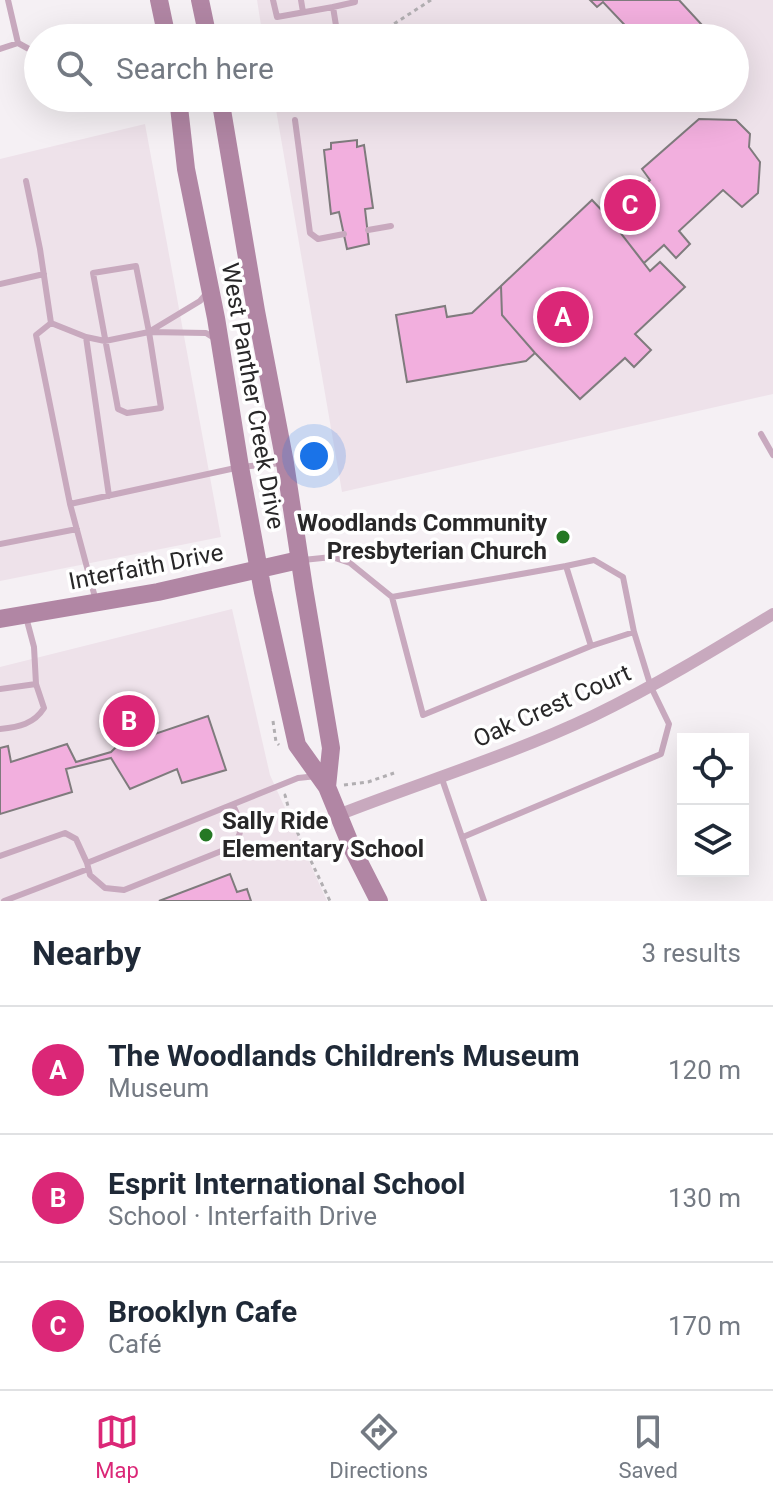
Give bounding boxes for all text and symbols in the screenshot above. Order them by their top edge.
search box [24,24,749,112]
icon: search [52,46,96,90]
text: Search here [116,51,274,86]
pin: C [604,175,656,235]
street label: West Panther Creek Drive [216,261,290,531]
pin: A [537,287,589,347]
your location [294,436,334,476]
place label: Woodlands Community Presbyterian Church [297,509,548,565]
marker: Woodlands Community Presbyterian Church [554,528,572,546]
street label: Interfaith Drive [66,538,226,596]
street label: Oak Crest Court [469,659,635,753]
pin: B [103,691,155,751]
map controls [677,733,749,877]
button: locate [677,733,749,805]
button: layers [677,805,749,877]
place label: Sally Ride Elementary School [222,807,424,863]
marker: Sally Ride Elementary School [197,826,215,844]
text: Nearby [32,933,141,973]
text: 3 results [642,938,741,968]
text: The Woodlands Children's Museum [108,1038,580,1073]
text: A [49,1055,67,1085]
text: 120 m [668,1055,741,1085]
text: Museum [108,1073,209,1103]
text: Esprit International School [108,1166,466,1201]
text: B [50,1183,66,1213]
text: 130 m [668,1183,741,1213]
text: School · Interfaith Drive [108,1201,377,1231]
text: Brooklyn Cafe [108,1294,297,1329]
text: C [49,1311,67,1341]
text: 170 m [668,1311,741,1341]
text: Café [108,1329,162,1359]
tab: Map [95,1410,139,1483]
tab: Directions [329,1410,428,1483]
tab: Saved [618,1410,678,1483]

